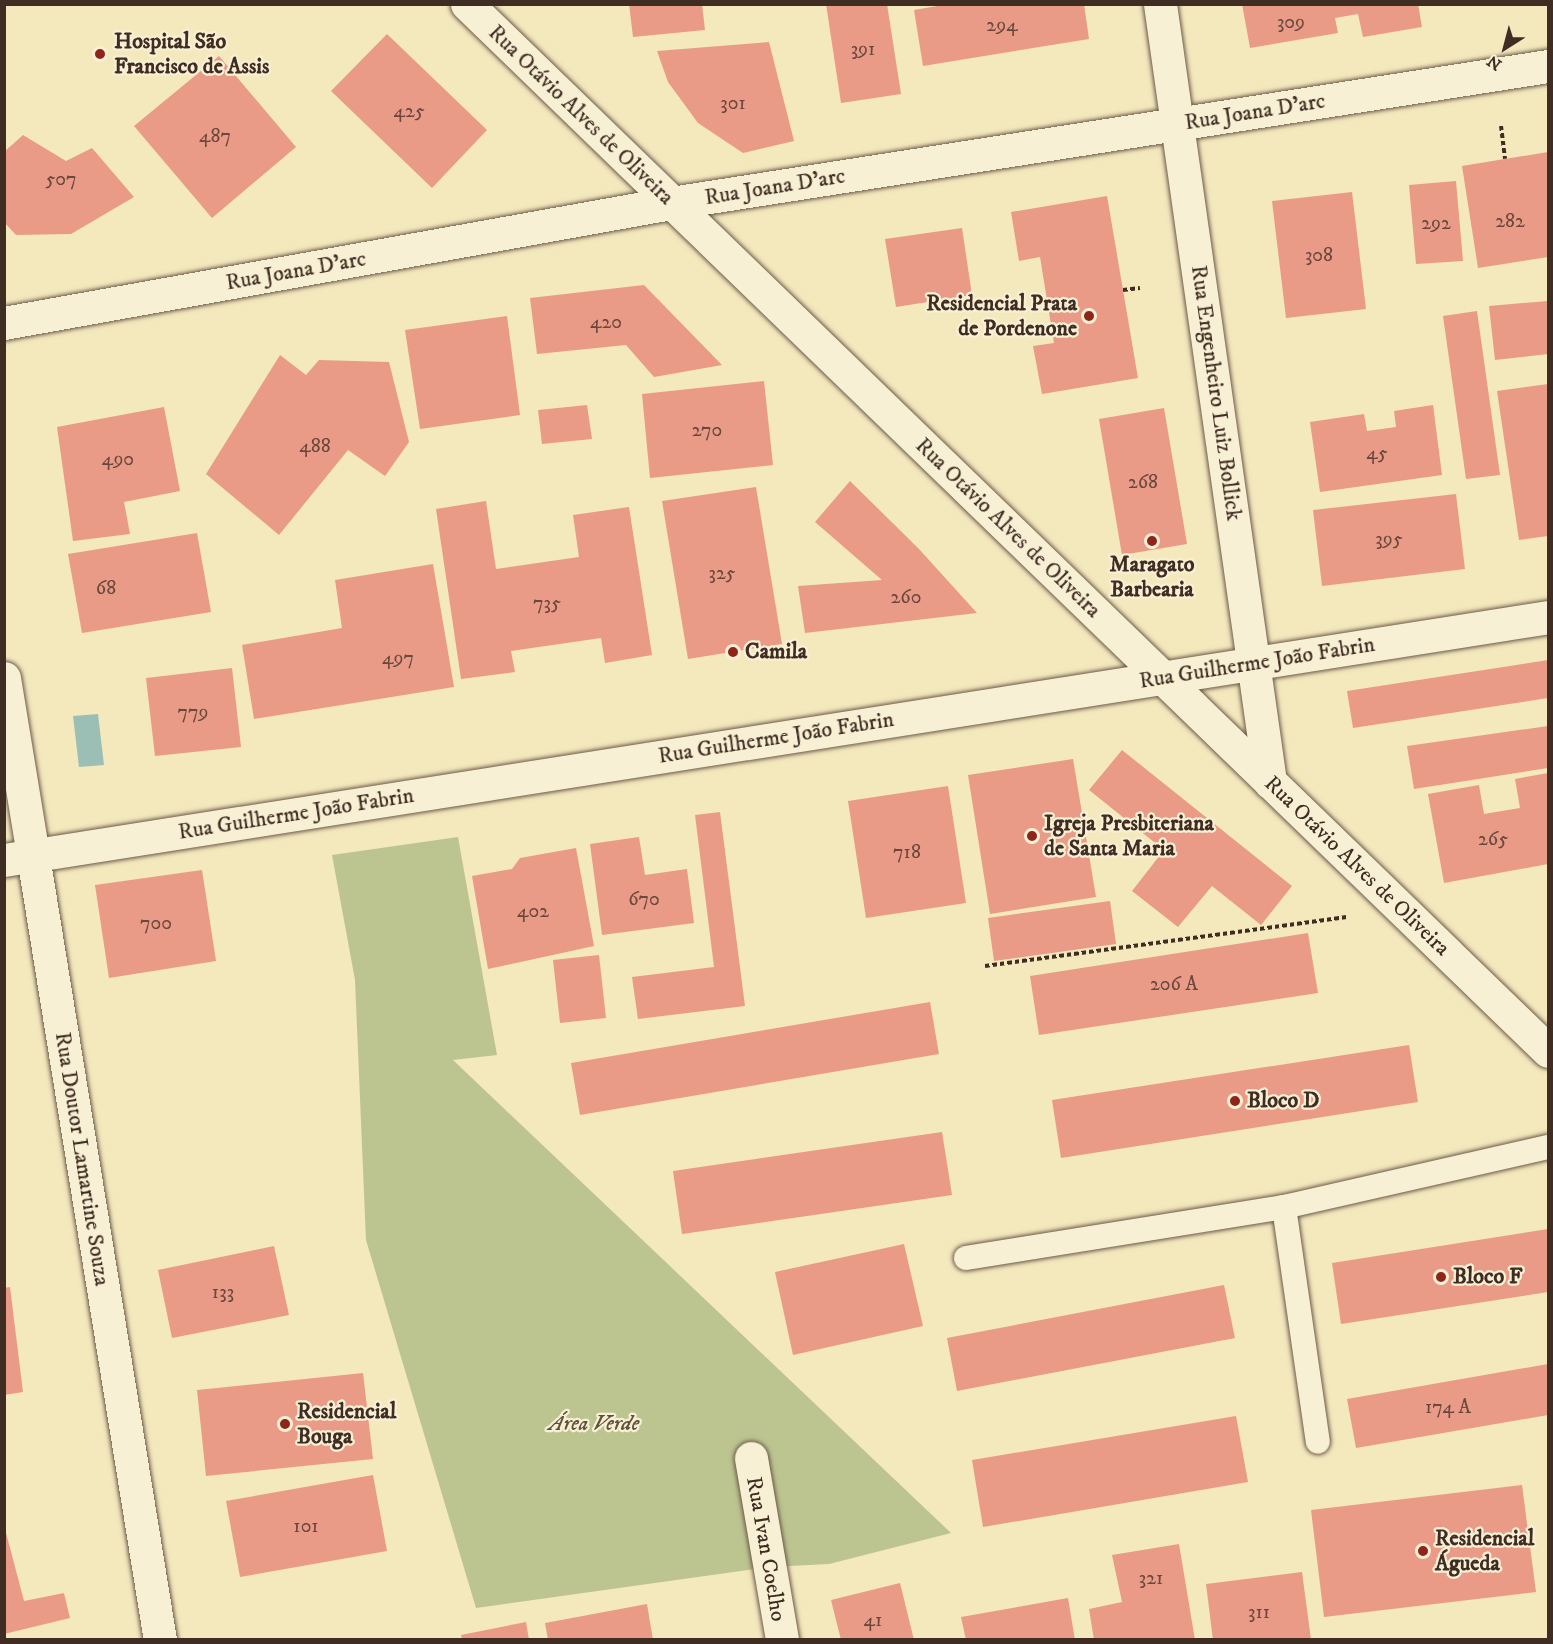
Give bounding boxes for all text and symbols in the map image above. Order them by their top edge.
house number: 309 [1277,10,1305,34]
house number: 294 [986,13,1018,37]
north arrow [1475,18,1535,78]
street label: Rua Otávio Alves de Oliveira [483,19,679,211]
place label: Hospital São Francisco de Assis [114,28,269,80]
house number: 391 [851,37,875,61]
marker: Hospital São Francisco de Assis [91,45,109,63]
text: N [1483,51,1506,75]
street label: Rua Joana D'arc [1183,88,1327,136]
house number: 301 [720,91,746,115]
house number: 425 [393,99,425,123]
house number: 487 [199,124,231,148]
street label: Rua Joana D'arc [703,163,847,211]
house number: 507 [45,167,77,191]
house number: 282 [1495,209,1525,233]
house number: 292 [1421,211,1451,235]
house number: 308 [1305,243,1333,267]
street label: Rua Joana D'arc [224,246,368,296]
street label: Rua Engenheiro Luiz Bollick [1185,264,1247,522]
place label: Residencial Prata de Pordenone [926,290,1077,342]
marker: Residencial Prata de Pordenone [1082,309,1096,323]
house number: 420 [590,310,622,334]
house number: 270 [692,418,722,442]
street label: Rua Otávio Alves de Oliveira [910,432,1106,624]
house number: 488 [299,434,331,458]
house number: 45 [1366,441,1388,465]
house number: 490 [102,447,134,471]
house number: 268 [1128,470,1158,494]
house number: 395 [1375,527,1403,551]
marker: Maragato Barbearia [1145,534,1159,548]
place label: Maragato Barbearia [1110,551,1194,602]
house number: 325 [708,561,736,585]
house number: 68 [96,576,116,600]
house number: 260 [891,585,921,609]
house number: 735 [533,591,561,615]
street label: Rua Guilherme João Fabrin [1137,631,1377,695]
place label: Camila [745,639,807,665]
marker: Camila [726,645,740,659]
house number: 497 [382,646,414,670]
house number: 779 [177,700,209,724]
street label: Rua Guilherme João Fabrin [656,706,896,770]
street label: Rua Otávio Alves de Oliveira [1259,770,1455,962]
street label: Rua Guilherme João Fabrin [176,782,416,846]
place label: Igreja Presbiteriana de Santa Maria [1044,810,1214,861]
house number: 265 [1478,827,1508,851]
marker: Igreja Presbiteriana de Santa Maria [1025,829,1039,843]
house number: 718 [893,840,921,864]
house number: 670 [628,887,660,911]
house number: 402 [517,899,549,923]
house number: 700 [140,911,172,935]
house number: 206 A [1150,972,1198,996]
street label: Rua Doutor Lamartine Souza [49,1030,115,1288]
place label: Bloco D [1247,1088,1319,1114]
marker: Bloco D [1228,1094,1242,1108]
place label: Bloco F [1453,1264,1522,1290]
marker: Bloco F [1434,1270,1448,1284]
house number: 133 [212,1280,234,1304]
house number: 174 A [1425,1395,1471,1419]
place label: Residencial Bouga [297,1398,396,1450]
park label: Área Verde [549,1411,639,1437]
marker: Residencial Bouga [278,1417,292,1431]
street label: Rua Ivan Coelho [740,1475,792,1623]
house number: 101 [293,1514,319,1538]
place label: Residencial Águeda [1435,1525,1534,1576]
marker: Residencial Águeda [1416,1544,1430,1558]
house number: 321 [1139,1566,1163,1590]
house number: 311 [1248,1600,1270,1624]
house number: 41 [864,1608,882,1632]

